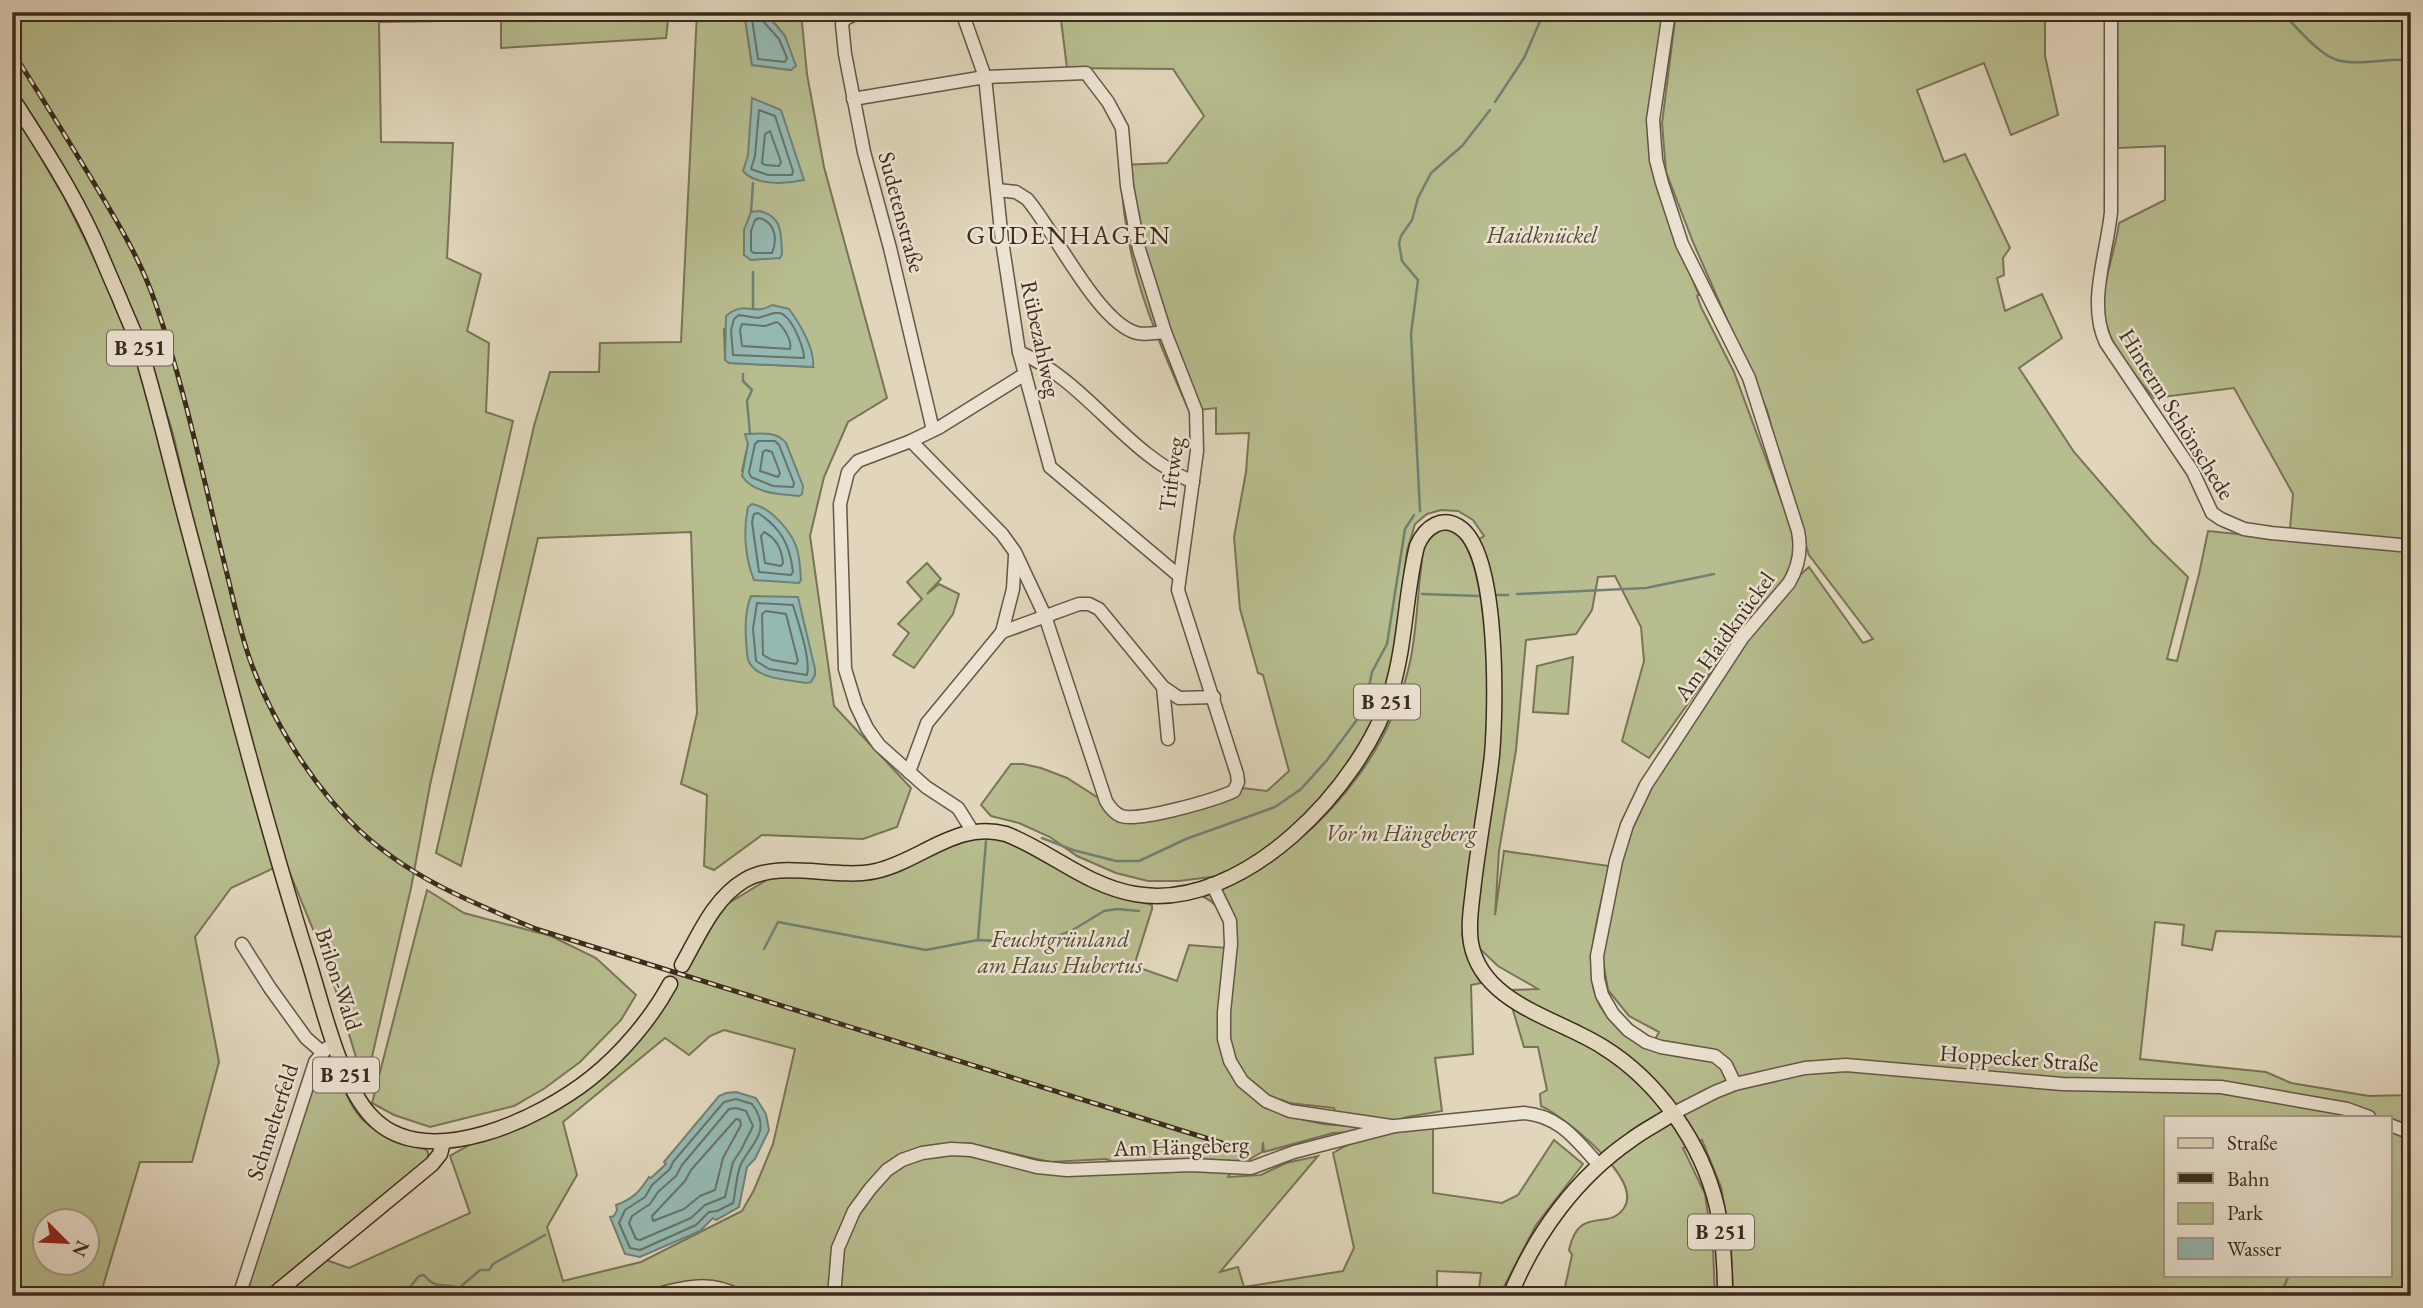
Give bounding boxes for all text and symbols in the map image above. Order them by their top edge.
street label: Sudetenstraße [871,148,933,276]
district label: GUDENHAGEN [966,218,1172,252]
park label: Haidknückel [1486,220,1598,250]
street label: Rübezahlweg [1014,278,1068,401]
street label: Hinterm Schönschede [2112,323,2242,505]
road number: B 251 [107,330,173,366]
street label: Triftweg [1152,434,1191,513]
street label: Am Haidknückel [1666,565,1781,708]
road number: B 251 [1354,684,1420,720]
park label: Vor'm Hängeberg [1325,818,1478,848]
street label: Brilon-Wald [308,924,370,1034]
park label: Feuchtgrünland am Haus Hubertus [977,924,1143,980]
street label: Hoppecker Straße [1938,1037,2100,1079]
road number: B 251 [313,1058,379,1092]
street label: Schmelterfeld [239,1059,305,1184]
legend [2164,1116,2392,1276]
street label: Am Hängeberg [1112,1129,1250,1163]
text: Straße [2227,1129,2278,1156]
text: Bahn [2227,1165,2270,1192]
text: Park [2227,1199,2264,1226]
north arrow [32,1206,102,1276]
road number: B 251 [1688,1214,1754,1250]
text: Wasser [2227,1235,2281,1262]
text: N [66,1237,96,1261]

